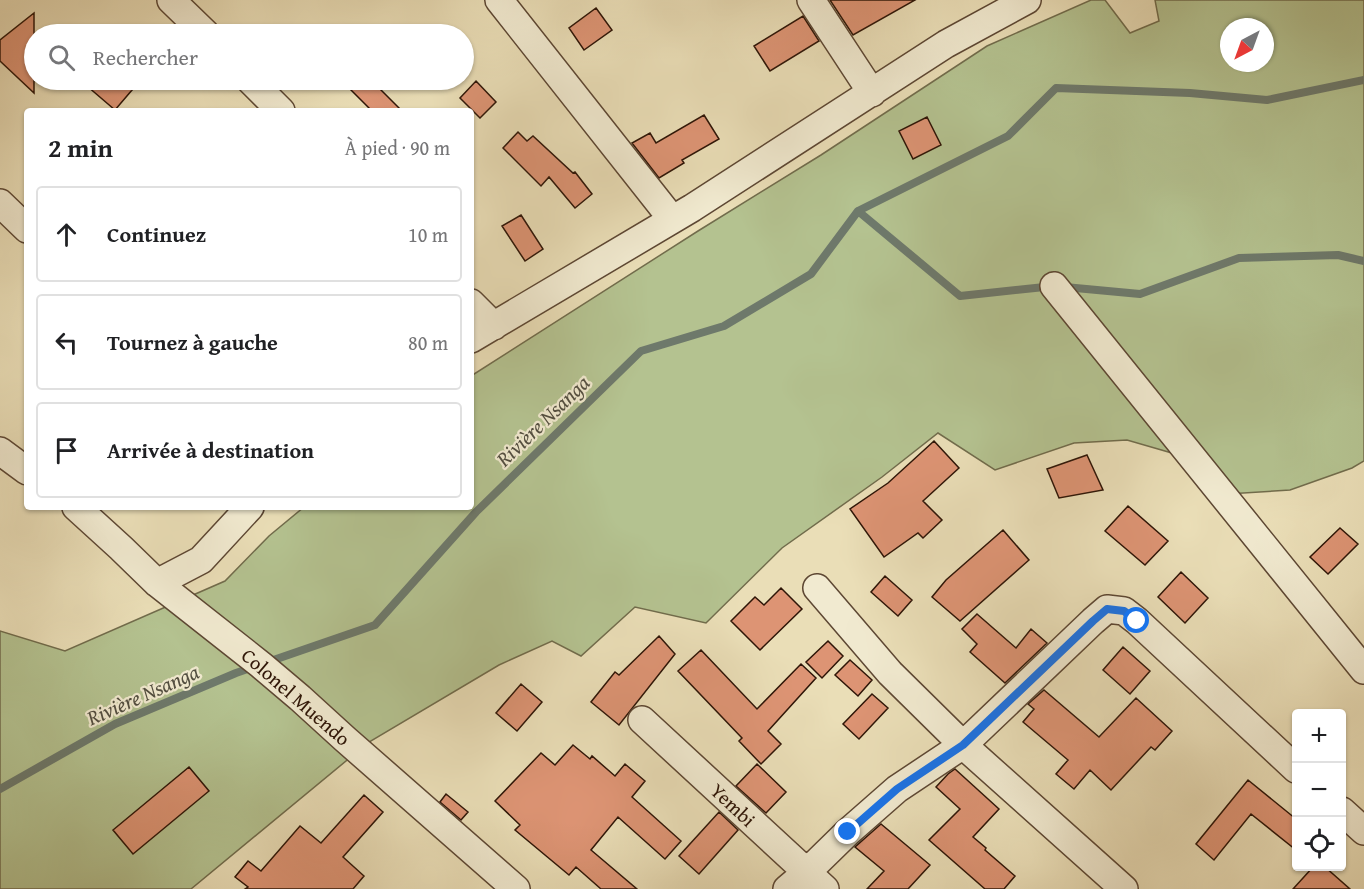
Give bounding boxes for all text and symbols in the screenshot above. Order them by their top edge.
north arrow [1220,18,1274,72]
search box [24,24,474,90]
icon: search [45,41,78,74]
text: Rechercher [93,41,198,73]
text: 2 min [48,128,113,167]
text: À pied · 90 m [345,133,450,162]
icon: ahead [50,218,83,251]
text: Continuez [107,218,206,250]
text: 10 m [408,220,448,249]
icon: left [50,326,83,359]
text: Tournez à gauche [107,326,278,358]
text: 80 m [408,328,448,357]
water label: Rivière Nsanga [488,368,597,474]
icon: arrive [50,434,83,467]
text: Arrivée à destination [107,434,314,466]
route start [1123,607,1149,633]
street label: Colonel Muendo [235,641,357,752]
water label: Rivière Nsanga [81,656,204,733]
map controls [1292,709,1346,871]
button: + [1292,709,1346,763]
button: − [1292,763,1346,817]
street label: Yembi [704,776,763,833]
button: locate [1292,817,1346,871]
route end [834,818,860,844]

